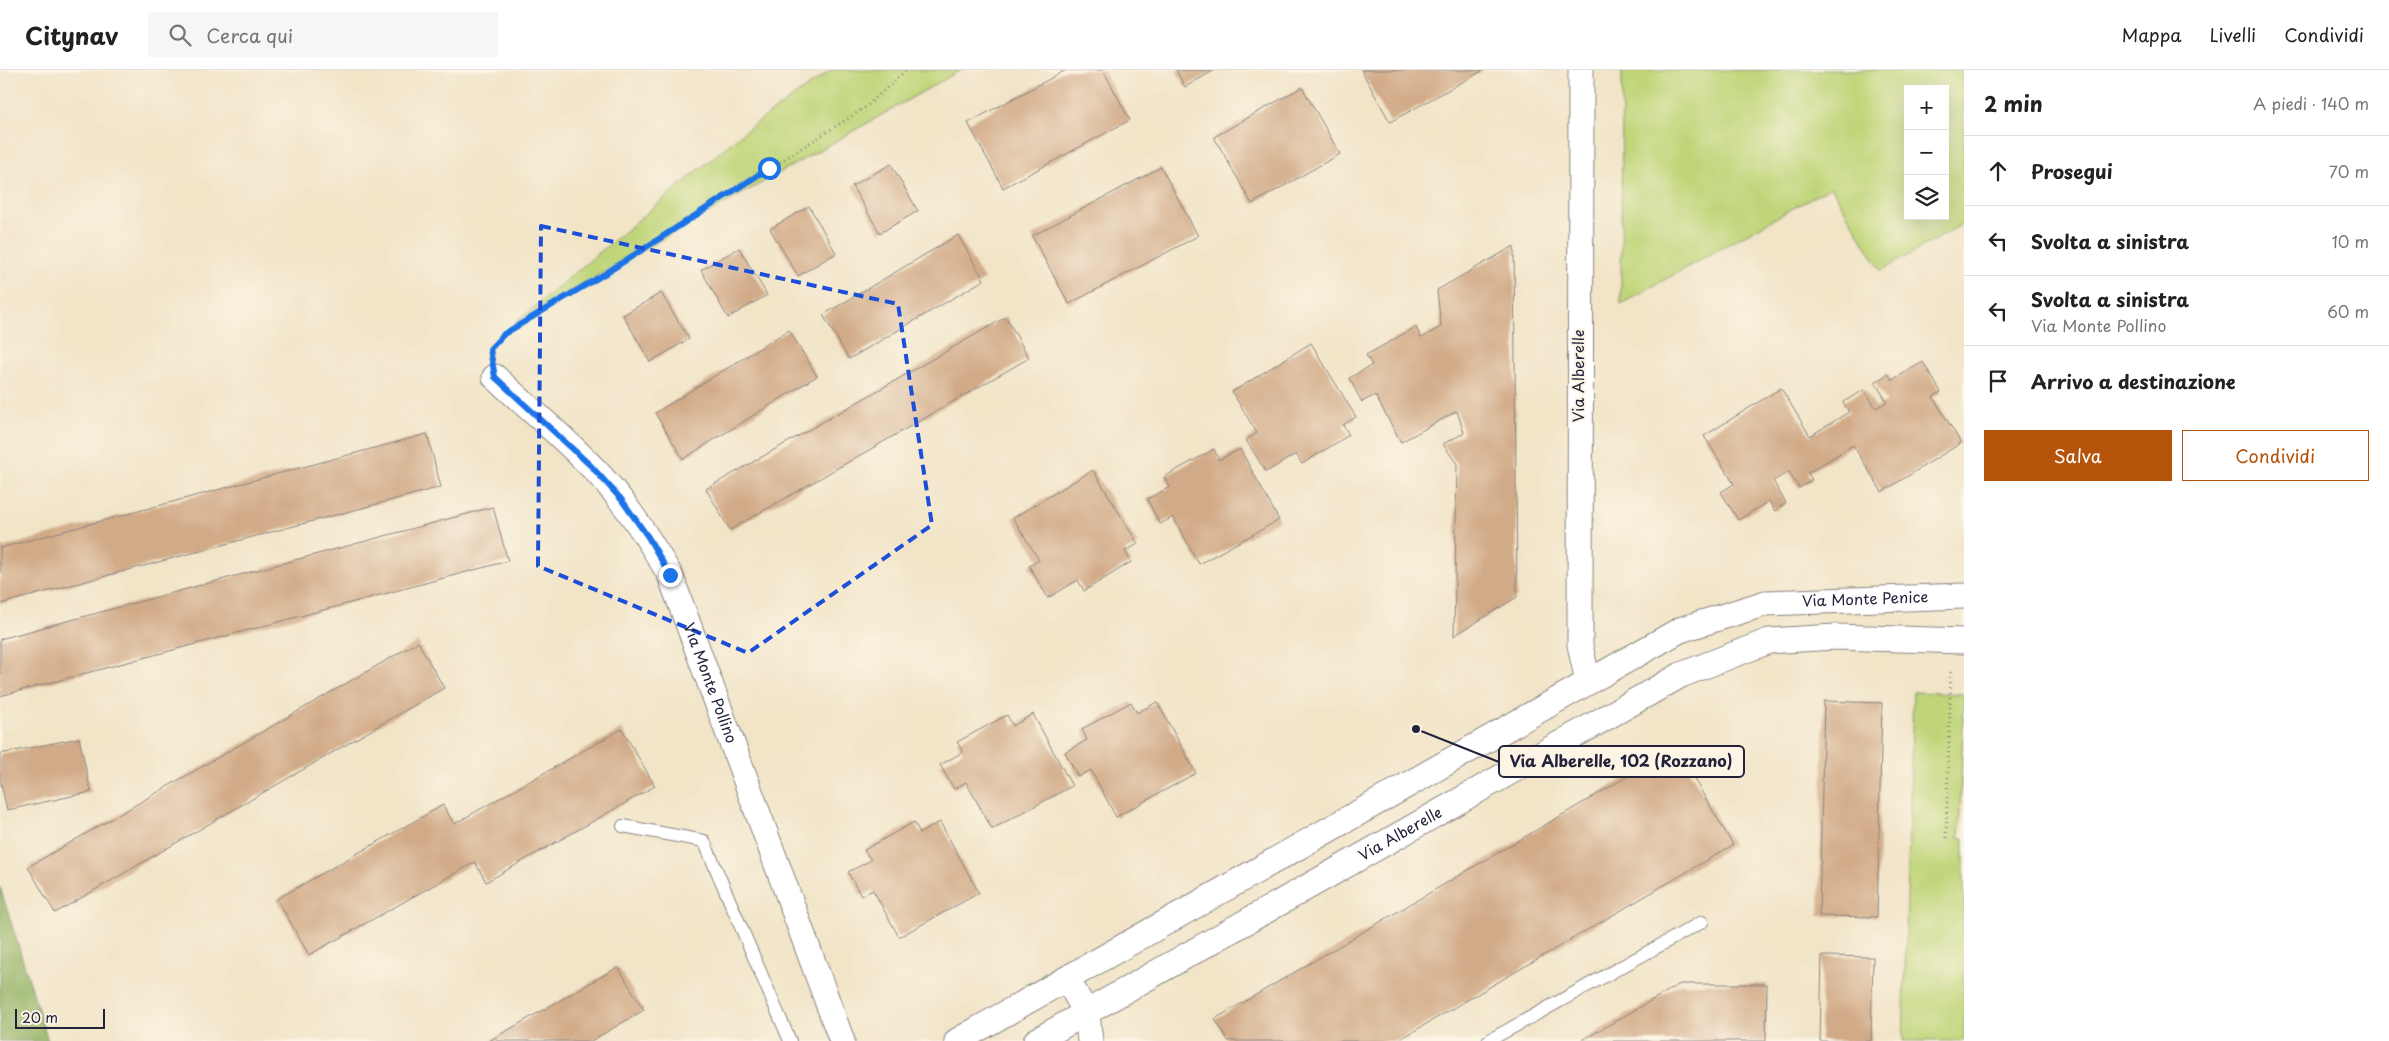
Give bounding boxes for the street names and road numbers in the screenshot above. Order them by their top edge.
street label: Via Alberelle [1566,330,1589,422]
street label: Via Monte Penice [1802,584,1929,612]
street label: Via Monte Pollino [678,619,744,746]
street label: Via Alberelle [1354,800,1446,866]

